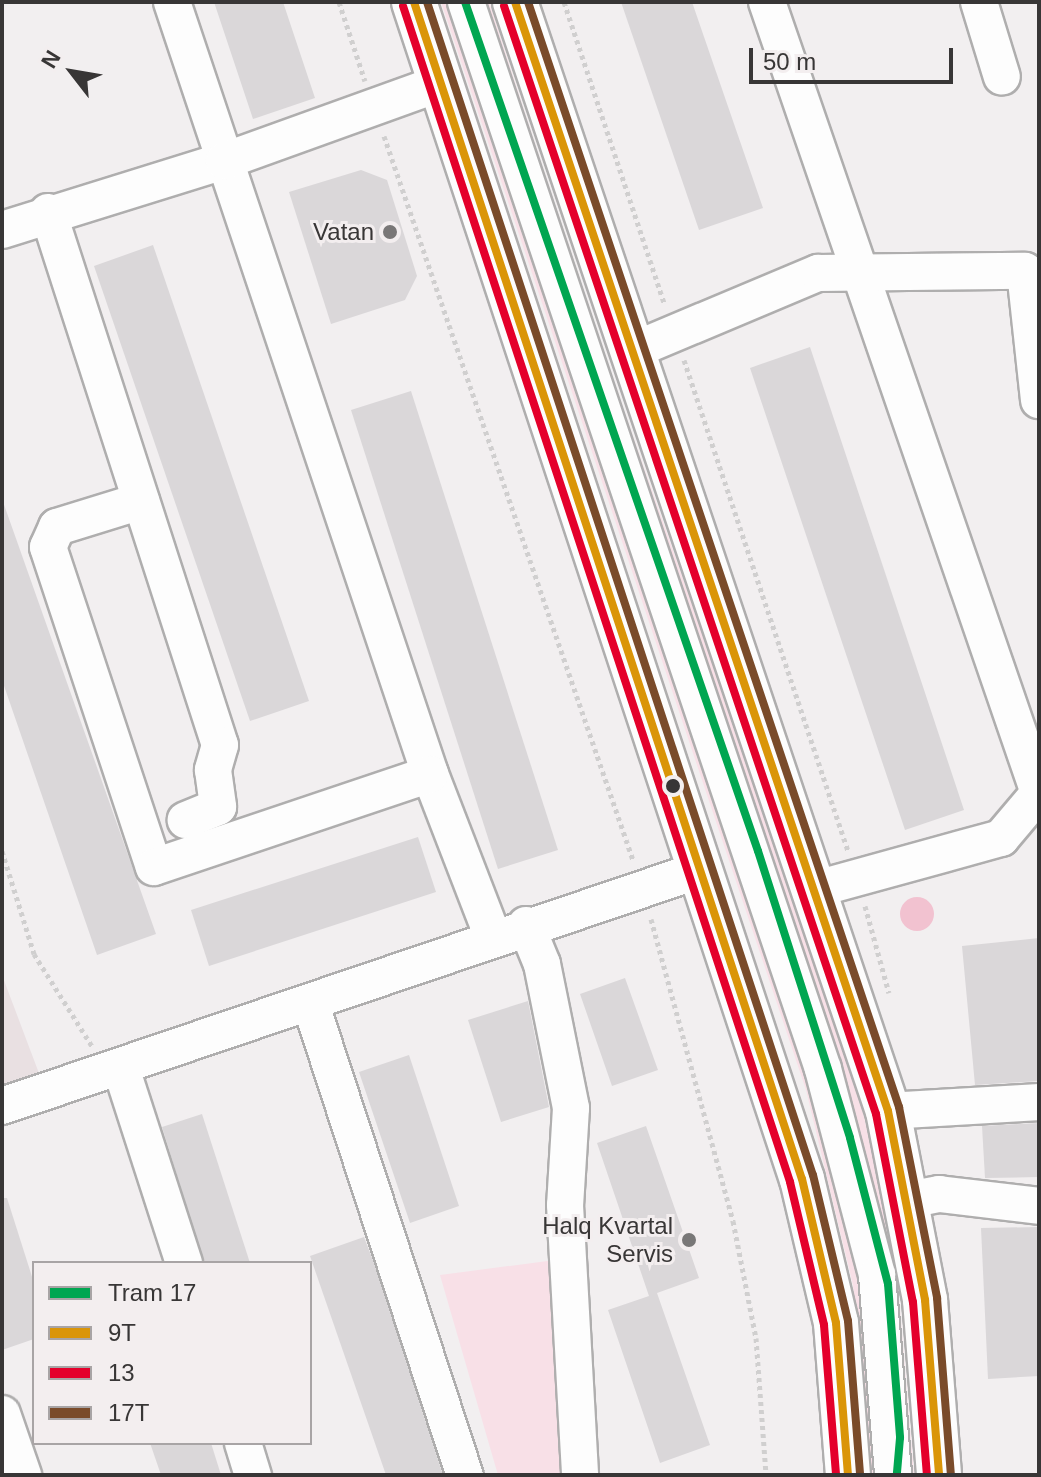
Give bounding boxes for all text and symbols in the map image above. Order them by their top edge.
north arrow [32,32,112,112]
scale bar [753,32,957,82]
text: N [36,46,66,73]
text: 50 m [763,48,816,75]
place label: Vatan [313,218,374,246]
marker: Vatan [381,223,399,241]
unlabelled marker [665,778,681,794]
place label: Halq Kvartal Servis [542,1212,673,1268]
marker: Halq Kvartal Servis [680,1231,698,1249]
legend [32,1261,312,1445]
text: Tram 17 [108,1279,196,1306]
text: 9Т [108,1319,136,1346]
text: 13 [108,1359,135,1386]
text: 17T [108,1399,149,1426]

